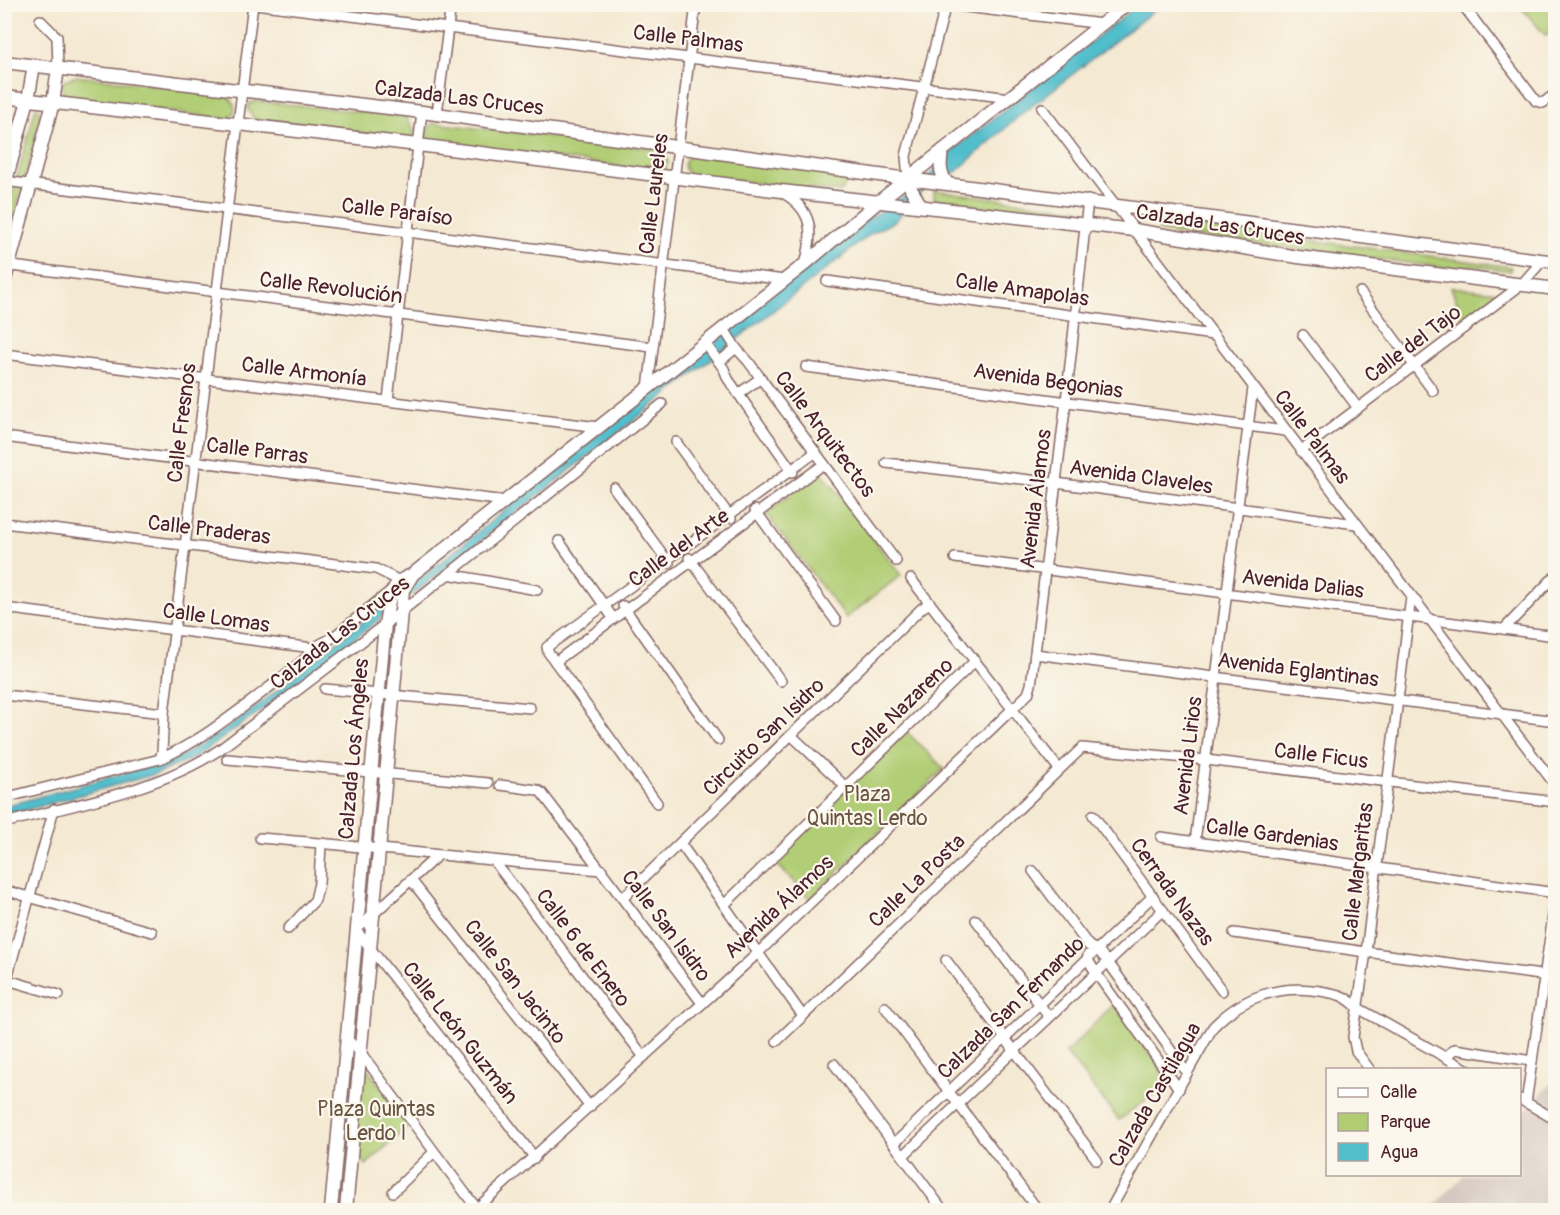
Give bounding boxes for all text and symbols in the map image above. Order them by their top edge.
street label: Calle Palmas [631,19,745,59]
street label: Calzada Las Cruces [373,74,546,122]
street label: Calle Laureles [633,131,675,256]
street label: Calle Paraíso [340,192,454,232]
street label: Calzada Las Cruces [1134,198,1307,252]
street label: Calle Revolución [258,266,404,310]
street label: Calle Amapolas [953,267,1091,313]
street label: Calle del Tajo [1359,299,1467,389]
street label: Calle Armonía [240,351,368,393]
street label: Avenida Begonias [972,357,1125,405]
street label: Calle Fresnos [161,361,203,484]
street label: Calle Arquitectos [769,365,882,503]
street label: Calle Palmas [1268,385,1357,490]
street label: Avenida Álamos [1014,427,1058,570]
street label: Calle Parras [205,431,310,471]
street label: Avenida Claveles [1068,454,1215,500]
street label: Calle del Arte [623,502,735,594]
street label: Calle Praderas [146,509,273,551]
street label: Avenida Dalias [1240,563,1366,605]
street label: Calzada Las Cruces [265,570,416,696]
street label: Calle Lomas [161,597,272,639]
street label: Avenida Eglantinas [1216,647,1381,693]
street label: Calle Nazareno [845,652,959,764]
street label: Calzada Los Ángeles [333,657,375,841]
street label: Circuito San Isidro [697,672,831,802]
street label: Avenida Lirios [1167,694,1209,817]
street label: Calle Ficus [1272,737,1370,775]
park label: Plaza Quintas Lerdo [806,781,928,832]
street label: Calle Margaritas [1336,801,1380,943]
street label: Calle Gardenias [1204,812,1341,858]
street label: Calle La Posta [863,828,971,934]
street label: Cerrada Nazas [1124,833,1221,952]
street label: Avenida Álamos [719,849,840,965]
street label: Calle San Isidro [615,865,717,987]
street label: Calle 6 de Enero [530,883,636,1013]
street label: Calle San Jacinto [458,914,572,1050]
street label: Calzada San Fernando [932,931,1090,1085]
street label: Calle León Guzmán [396,956,524,1110]
street label: Calzada Castilagua [1103,1018,1207,1172]
legend [1326,1068,1521,1176]
text: Calle [1380,1081,1417,1104]
park label: Plaza Quintas Lerdo I [317,1096,436,1147]
text: Parque [1380,1111,1430,1134]
text: Agua [1380,1141,1418,1164]

